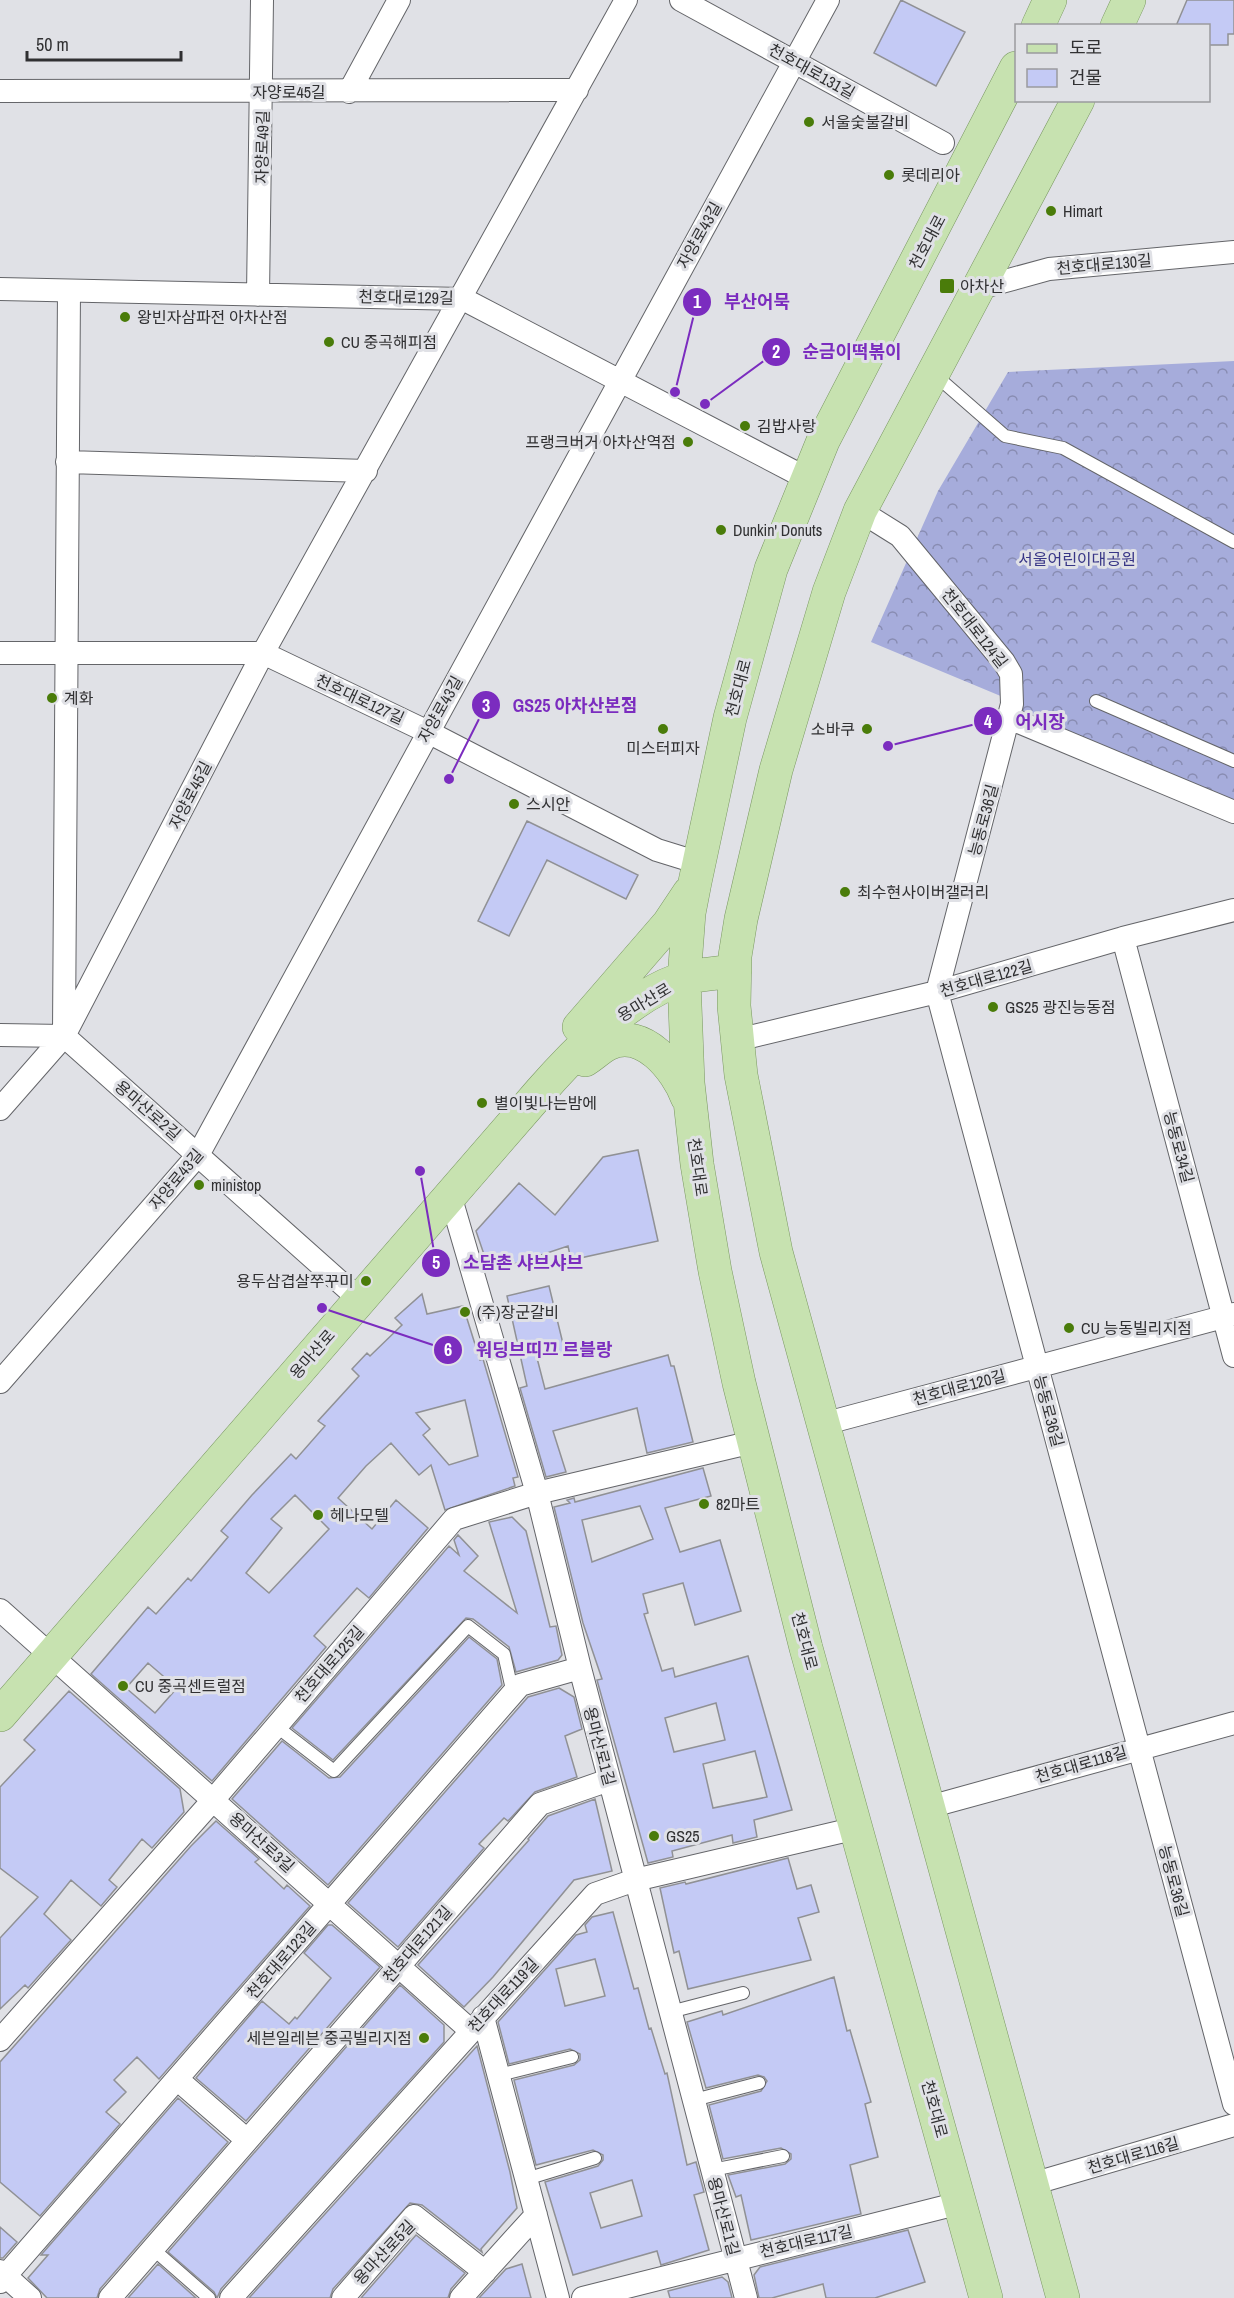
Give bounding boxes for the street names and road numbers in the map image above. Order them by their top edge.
street label: 천호대로131길 [765,38,859,104]
street label: 자양로45길 [252,81,326,103]
street label: 자양로49길 [250,110,274,184]
street label: 자양로43길 [672,198,726,272]
street label: 천호대로 [903,211,951,273]
street label: 천호대로130길 [1055,249,1153,279]
street label: 천호대로129길 [358,285,454,309]
street label: 천호대로124길 [937,584,1013,672]
street label: 천호대로 [720,656,756,719]
street label: 천호대로127길 [312,669,408,729]
street label: 자양로43길 [413,672,467,746]
street label: 자양로45길 [164,757,216,833]
street label: 능동로36길 [963,782,1003,858]
street label: 천호대로122길 [937,954,1035,1002]
street label: 용마산로 [613,977,675,1027]
street label: 용마산로2길 [110,1075,186,1145]
street label: 능동로34길 [1159,1109,1199,1185]
street label: 천호대로 [683,1136,713,1198]
street label: 자양로43길 [144,1144,208,1214]
street label: 용마산로 [284,1324,340,1383]
street label: 천호대로120길 [910,1364,1008,1410]
street label: 능동로36길 [1029,1373,1069,1449]
street label: 천호대로 [787,1610,823,1673]
street label: 천호대로125길 [289,1621,369,1707]
street label: 용마산로1길 [579,1704,621,1788]
street label: 천호대로118길 [1033,1740,1129,1788]
street label: 용마산로3길 [225,1807,299,1877]
street label: 능동로36길 [1154,1843,1194,1919]
street label: 천호대로121길 [377,1901,457,1987]
street label: 천호대로123길 [241,1917,321,2003]
street label: 천호대로119길 [463,1953,543,2037]
street label: 천호대로 [917,2078,953,2141]
street label: 천호대로116길 [1085,2131,1181,2179]
street label: 용마산로1길 [703,2174,745,2258]
street label: 용마산로5길 [348,2215,420,2289]
street label: 천호대로117길 [757,2220,855,2262]

